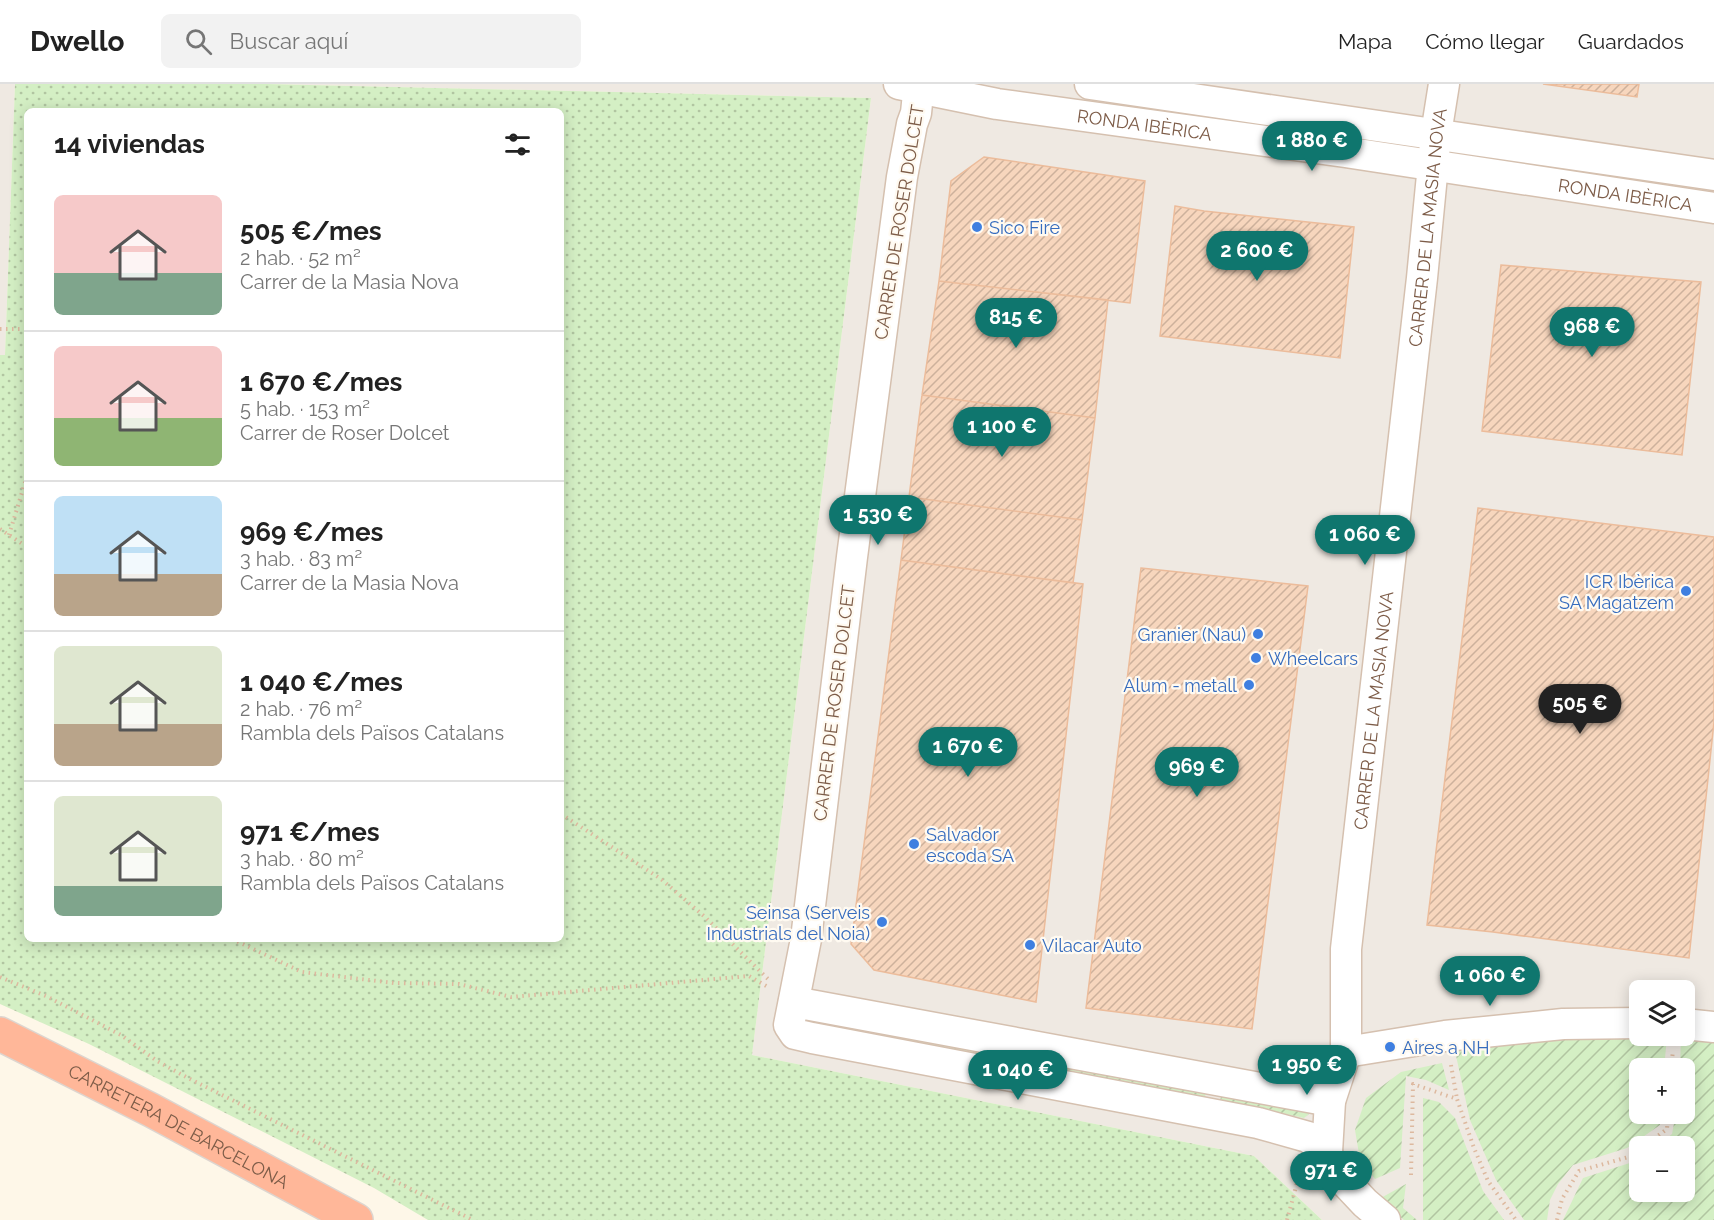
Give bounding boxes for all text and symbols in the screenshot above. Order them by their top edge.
search box [161,14,581,68]
text: Dwello [30,25,125,58]
icon: search [182,25,215,58]
text: Buscar aquí [230,28,348,54]
text: Mapa [1338,29,1392,54]
text: Cómo llegar [1425,29,1545,54]
text: Guardados [1578,29,1684,54]
street label: CARRER DE ROSER DOLCET [870,103,928,341]
street label: RONDA IBÈRICA [1076,105,1213,144]
street label: CARRER DE LA MASIA NOVA [1404,107,1450,348]
pin: 1 880 € [1257,121,1367,172]
icon: filters [501,128,534,161]
text: 1 880 € [1276,128,1348,152]
text: 14 viviendas [54,129,205,159]
street label: RONDA IBÈRICA [1557,174,1694,215]
text: 505 €/mes [240,216,382,246]
place label: Sico Fire [989,217,1060,238]
icon: home [102,219,174,291]
marker: Sico Fire [970,220,984,234]
pin: 2 600 € [1202,231,1312,282]
text: 2 600 € [1220,238,1294,262]
text: 2 hab. · 52 m² [240,246,361,270]
text: Carrer de la Masia Nova [240,270,459,294]
pin: 815 € [974,298,1058,349]
text: 815 € [989,305,1043,329]
pin: 968 € [1550,307,1634,358]
text: 968 € [1564,314,1620,338]
text: 1 670 €/mes [240,367,402,397]
icon: home [102,370,174,442]
text: 5 hab. · 153 m² [240,397,370,421]
pin: 1 100 € [947,407,1057,458]
text: 1 100 € [967,414,1037,438]
text: Carrer de Roser Dolcet [240,421,450,445]
pin: 1 530 € [823,495,933,546]
text: 1 530 € [843,502,913,526]
pin: 1 060 € [1310,515,1420,566]
text: 969 €/mes [240,517,383,547]
icon: home [102,520,174,592]
text: 1 060 € [1329,522,1401,546]
text: 3 hab. · 83 m² [240,547,362,571]
text: Carrer de la Masia Nova [240,571,459,595]
place label: ICR Ibèrica SA Magatzem [1559,571,1674,613]
street label: CARRER DE ROSER DOLCET [809,584,859,822]
marker: ICR Ibèrica SA Magatzem [1679,584,1693,598]
street label: CARRER DE LA MASIA NOVA [1349,590,1397,831]
place label: Granier (Nau) [1138,624,1246,645]
marker: Granier (Nau) [1251,627,1265,641]
place label: Wheelcars [1268,648,1358,669]
marker: Wheelcars [1249,651,1263,665]
text: 1 040 €/mes [240,667,403,697]
icon: home [102,670,174,742]
place label: Alum - metall [1123,675,1237,696]
marker: Alum - metall [1242,678,1256,692]
pin: 505 € [1538,684,1622,735]
text: 505 € [1552,691,1608,715]
text: 2 hab. · 76 m² [240,697,362,721]
text: Rambla dels Països Catalans [240,721,504,745]
pin: 1 670 € [913,727,1023,778]
text: 1 670 € [932,734,1004,758]
pin: 969 € [1155,747,1239,798]
text: 969 € [1169,754,1225,778]
text: 971 €/mes [240,817,380,847]
icon: home [102,820,174,892]
place label: Salvador escoda SA [926,824,1014,866]
marker: Salvador escoda SA [907,837,921,851]
text: 3 hab. · 80 m² [240,847,364,871]
text: Rambla dels Països Catalans [240,871,504,895]
place label: Seinsa (Serveis Industrials del Noia) [706,902,870,944]
marker: Seinsa (Serveis Industrials del Noia) [875,915,889,929]
place label: Vilacar Auto [1042,935,1142,956]
marker: Vilacar Auto [1023,938,1037,952]
pin: 1 060 € [1435,956,1545,1007]
text: 1 060 € [1454,963,1526,987]
map controls [1629,980,1695,1202]
button: layers [1629,980,1695,1046]
place label: Aires a NH [1402,1037,1490,1058]
marker: Aires a NH [1383,1040,1397,1054]
pin: 1 950 € [1252,1045,1362,1096]
pin: 1 040 € [963,1050,1073,1101]
text: 1 950 € [1272,1052,1342,1076]
text: 1 040 € [982,1057,1054,1081]
button: + [1629,1058,1695,1124]
street label: CARRETERA DE BARCELONA [65,1060,292,1192]
button: − [1629,1136,1695,1202]
pin: 971 € [1289,1151,1373,1202]
text: 971 € [1304,1158,1358,1182]

